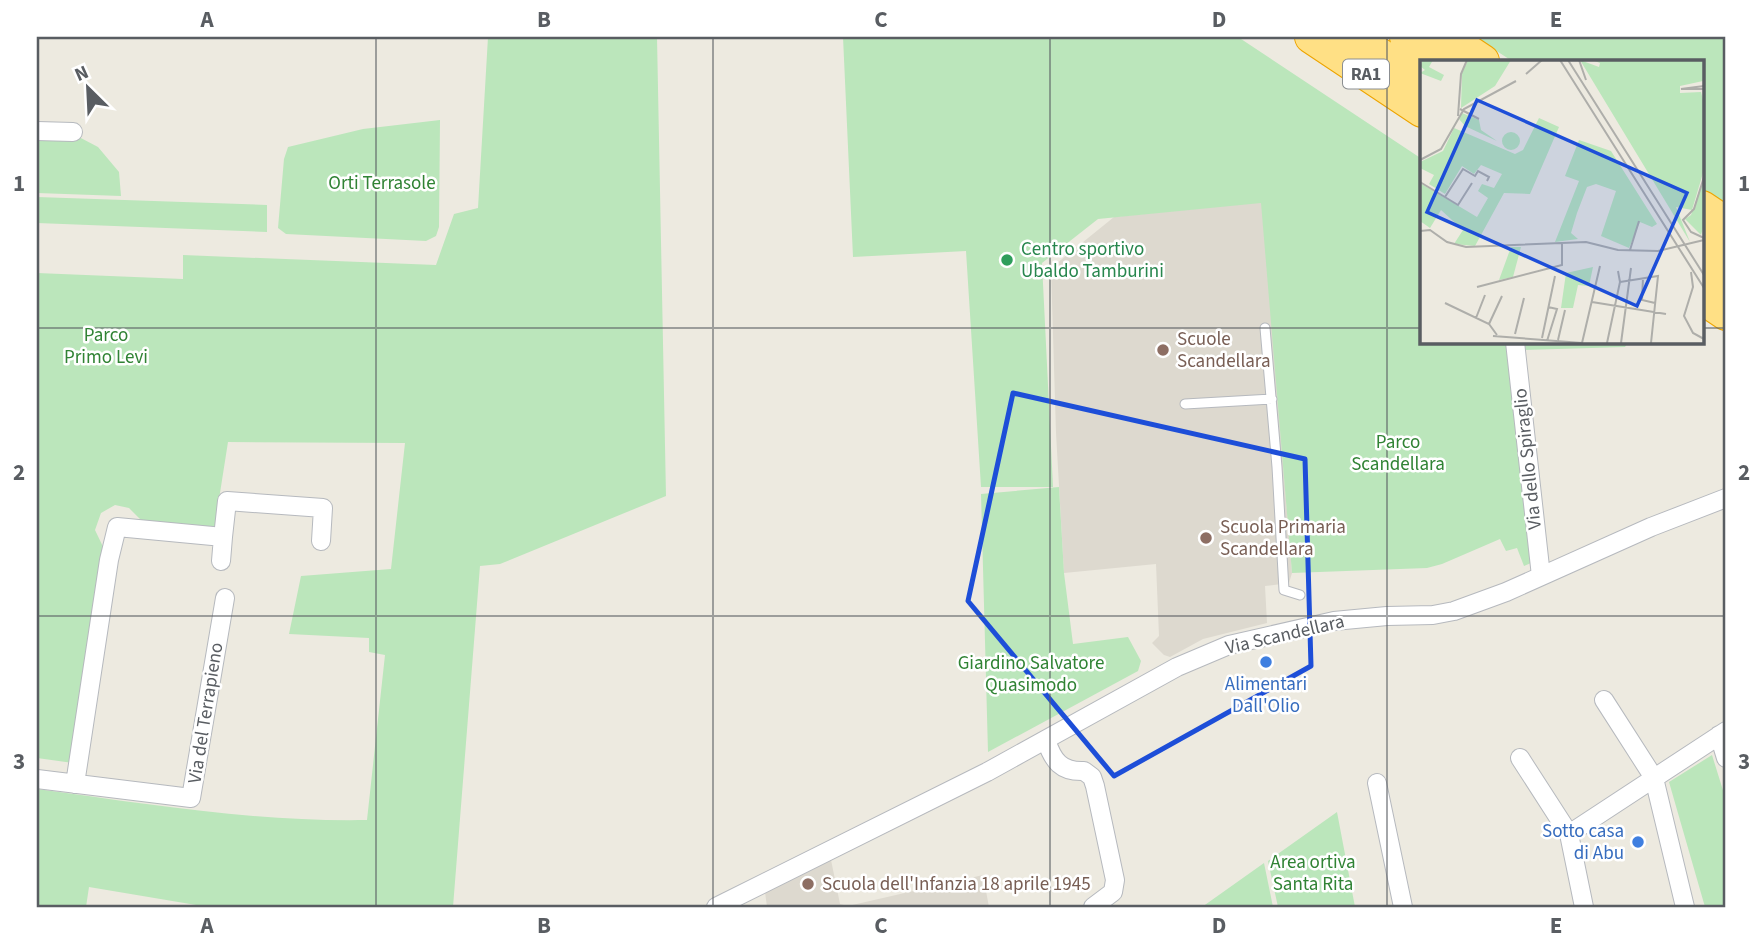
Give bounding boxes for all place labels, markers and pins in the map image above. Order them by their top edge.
place label: Centro sportivo Ubaldo Tamburini [1021,236,1164,285]
marker: Centro sportivo Ubaldo Tamburini [999,252,1015,268]
place label: Scuole Scandellara [1177,326,1271,375]
marker: Scuole Scandellara [1155,342,1171,358]
place label: Scuola Primaria Scandellara [1220,514,1346,563]
marker: Scuola Primaria Scandellara [1198,530,1214,546]
marker: Alimentari Dall'Olio [1258,654,1274,670]
place label: Alimentari Dall'Olio [1225,671,1307,720]
place label: Sotto casa di Abu [1542,818,1624,867]
marker: Sotto casa di Abu [1630,834,1646,850]
place label: Scuola dell'Infanzia 18 aprile 1945 [822,871,1091,898]
marker: Scuola dell'Infanzia 18 aprile 1945 [800,876,816,892]

